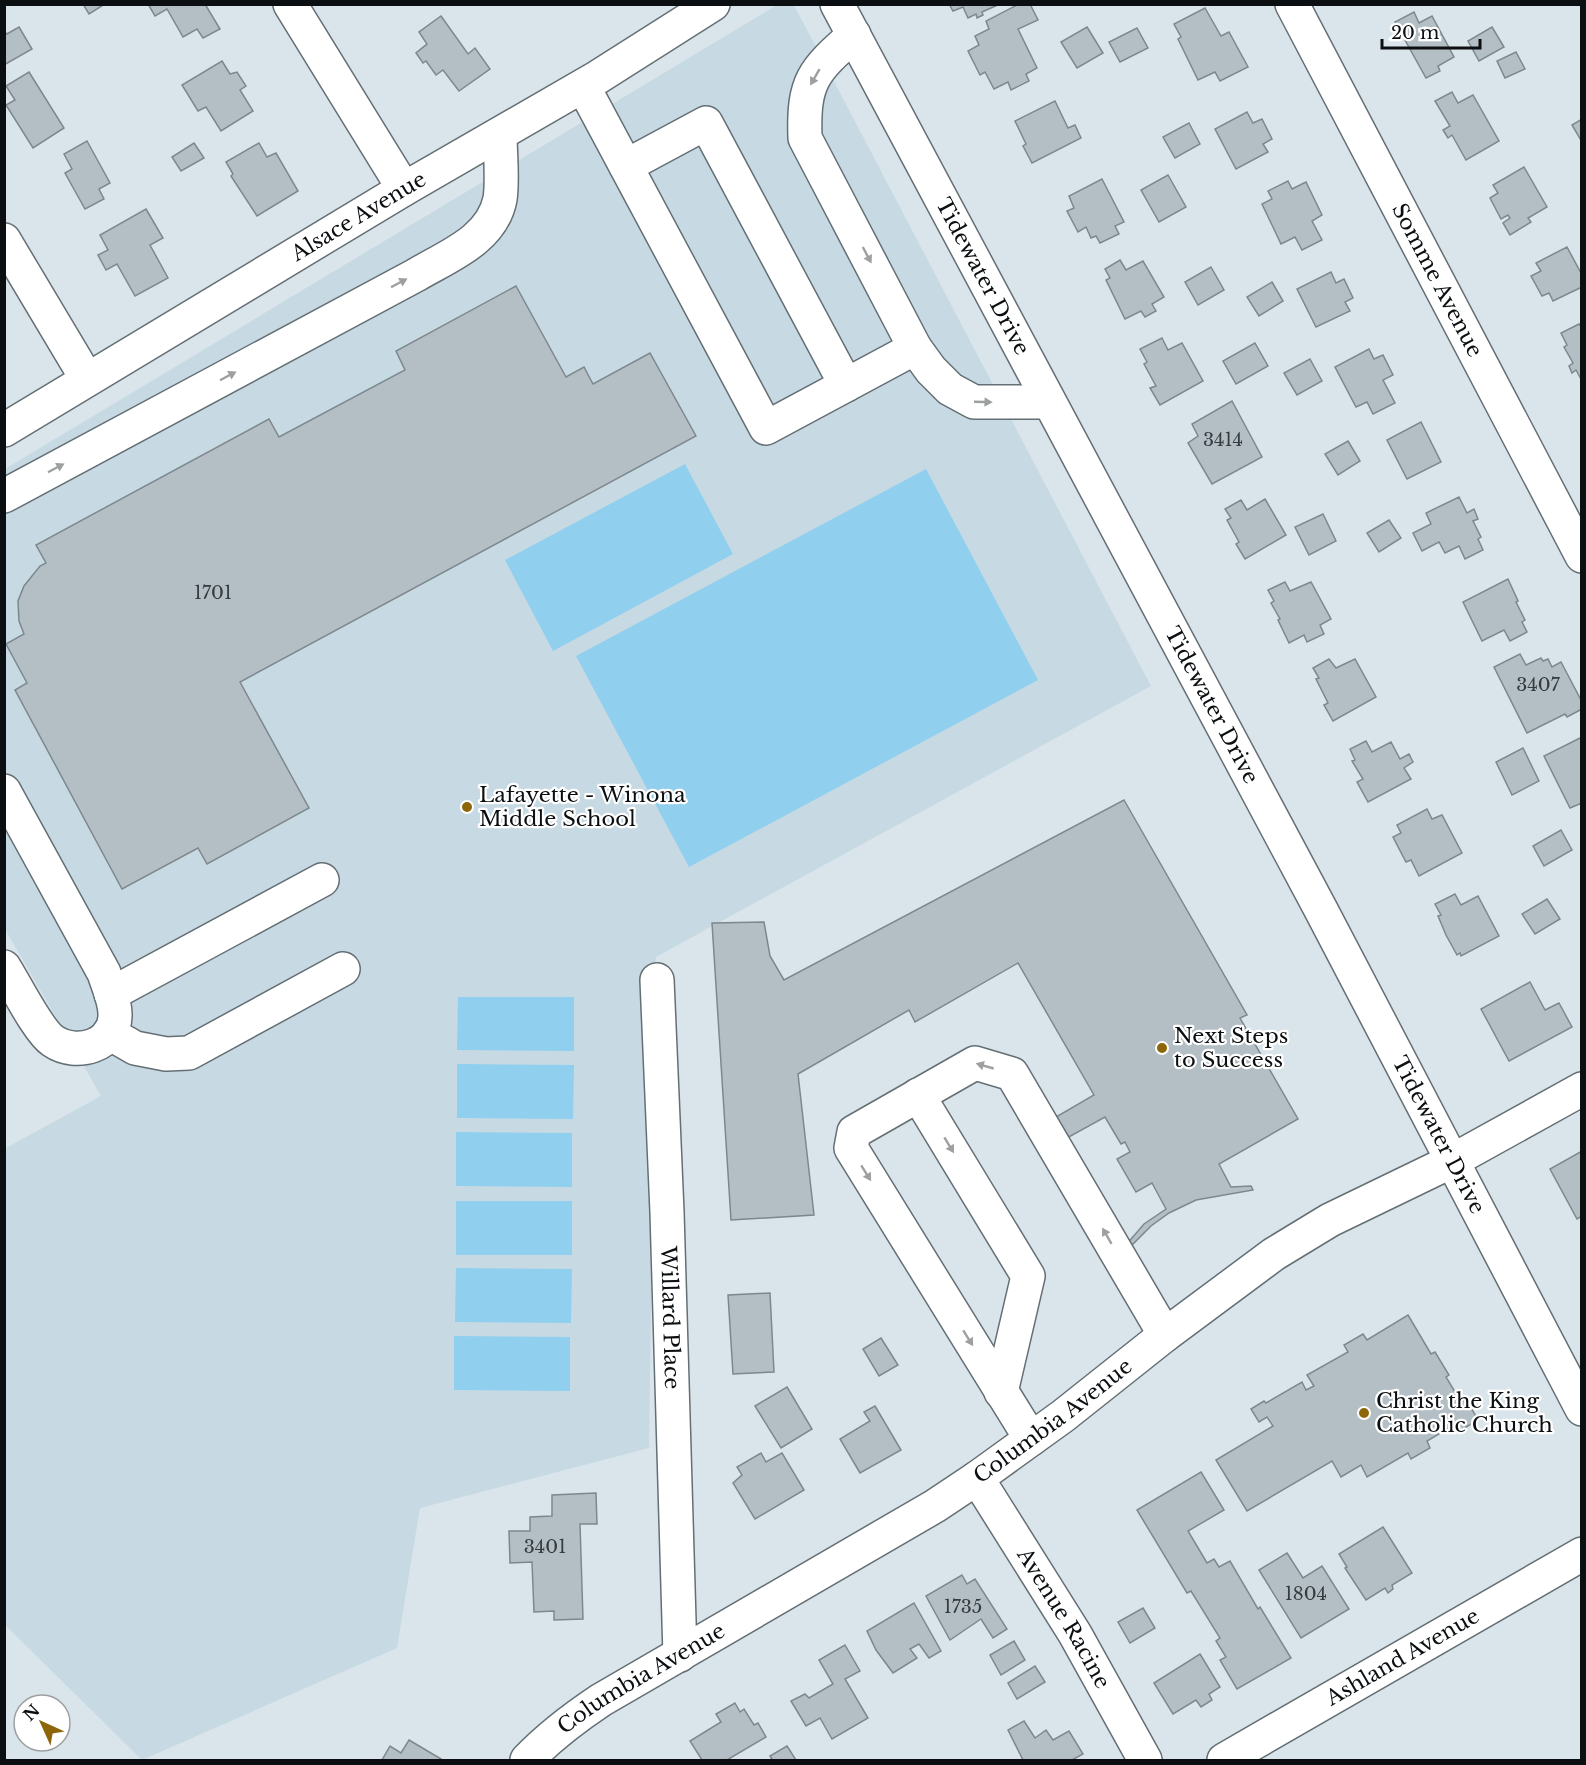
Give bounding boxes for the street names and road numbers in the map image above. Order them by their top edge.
street label: Alsace Avenue [286,166,431,267]
street label: Tidewater Drive [930,194,1035,360]
street label: Somme Avenue [1386,199,1488,361]
street label: Tidewater Drive [1159,622,1264,788]
street label: Tidewater Drive [1387,1052,1491,1218]
street label: Willard Place [655,1245,685,1390]
street label: Columbia Avenue [969,1353,1137,1489]
street label: Avenue Racine [1011,1543,1116,1693]
street label: Ashland Avenue [1320,1603,1484,1712]
street label: Columbia Avenue [552,1618,730,1740]

